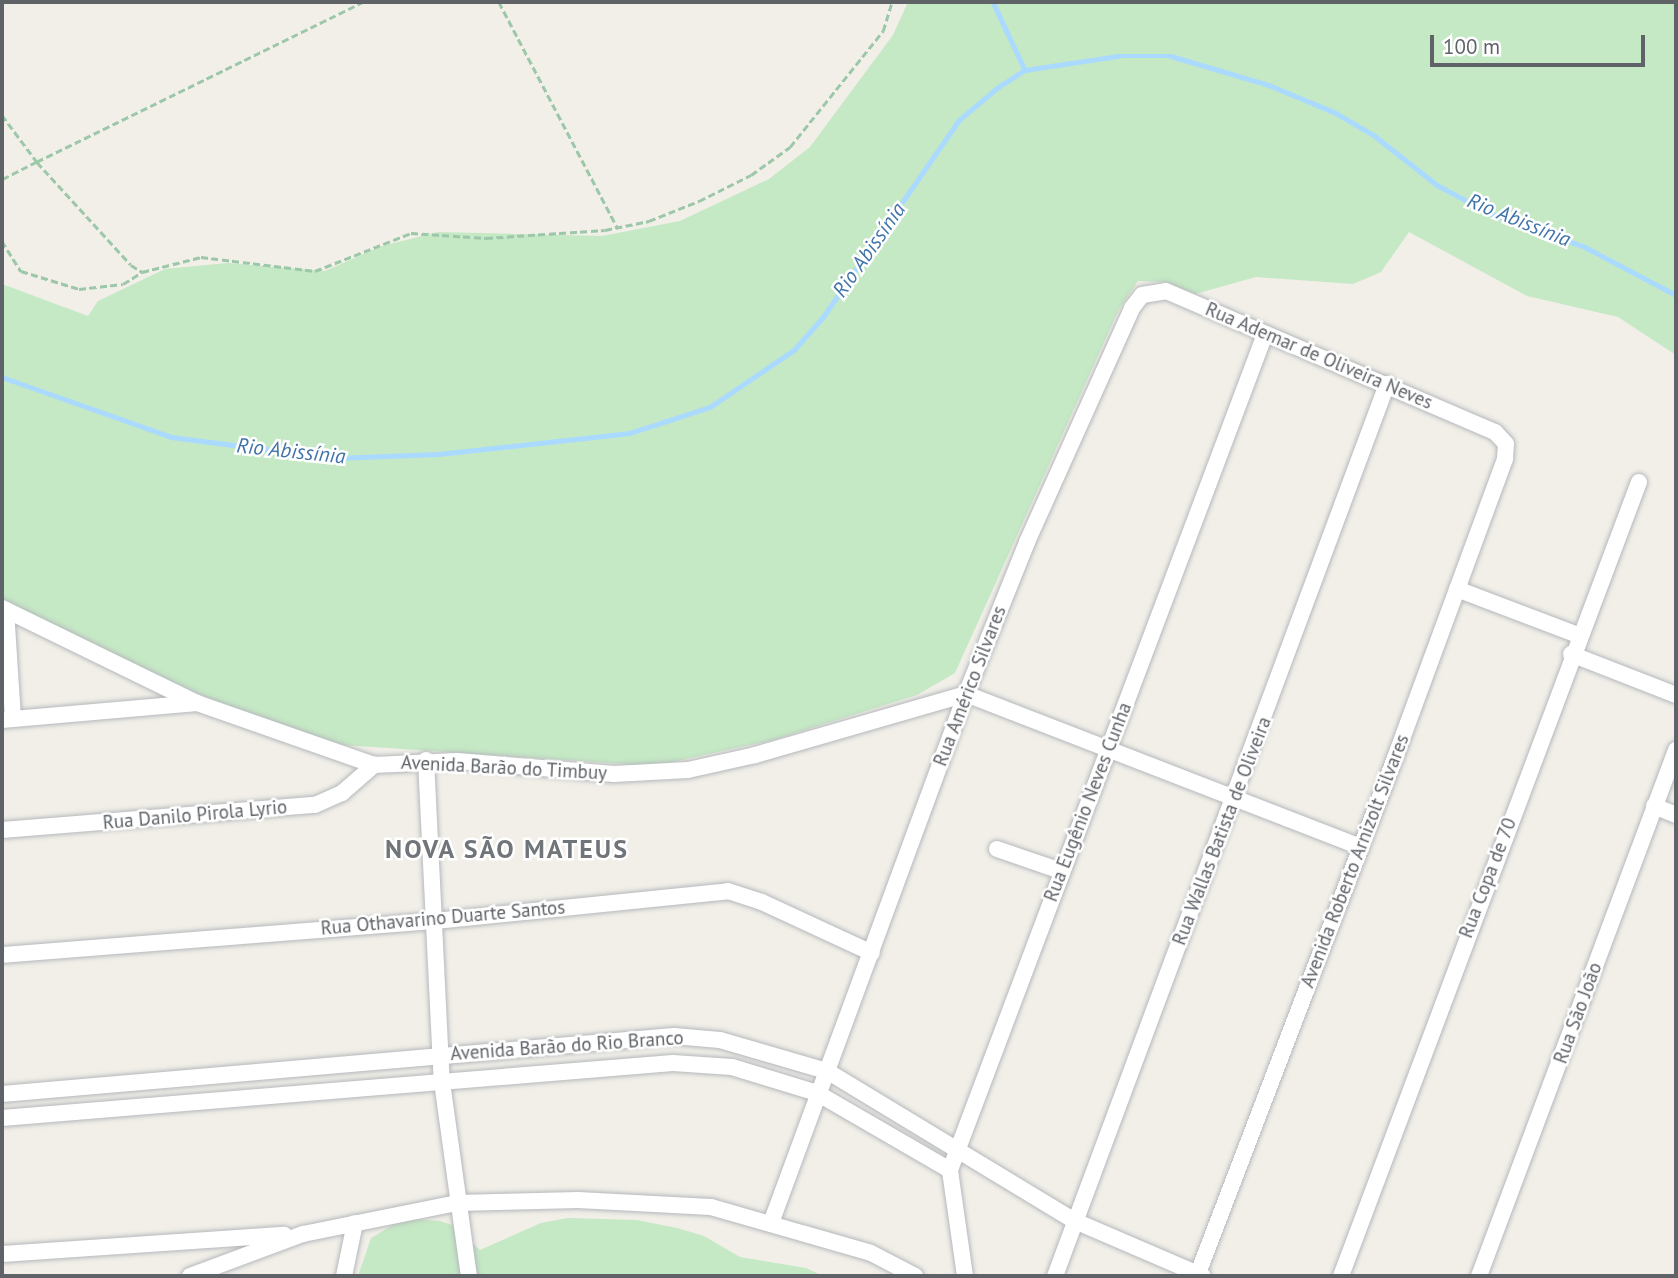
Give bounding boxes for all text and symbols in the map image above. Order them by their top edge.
scale bar [1433,21,1648,65]
text: 100 m [1443,33,1500,60]
water label: Rio Abissínia [1463,188,1575,252]
water label: Rio Abissínia [827,198,911,302]
street label: Rua Ademar de Oliveira Neves [1202,298,1436,414]
water label: Rio Abissínia [235,433,347,469]
street label: Rua Américo Silvares [929,602,1011,770]
street label: Rua Eugênio Neves Cunha [1039,699,1137,905]
street label: Rua Wallas Batista de Oliveira [1168,713,1276,949]
street label: Avenida Roberto Arnizolt Silvares [1296,731,1414,991]
street label: Avenida Barão do Timbuy [400,751,608,785]
street label: Rua Danilo Pirola Lyrio [102,796,288,834]
street label: Rua Copa de 70 [1455,815,1521,941]
district label: NOVA SÃO MATEUS [386,833,628,865]
street label: Rua Othavarino Duarte Santos [320,896,566,940]
street label: Rua São João [1549,959,1607,1067]
street label: Avenida Barão do Rio Branco [450,1026,684,1066]

